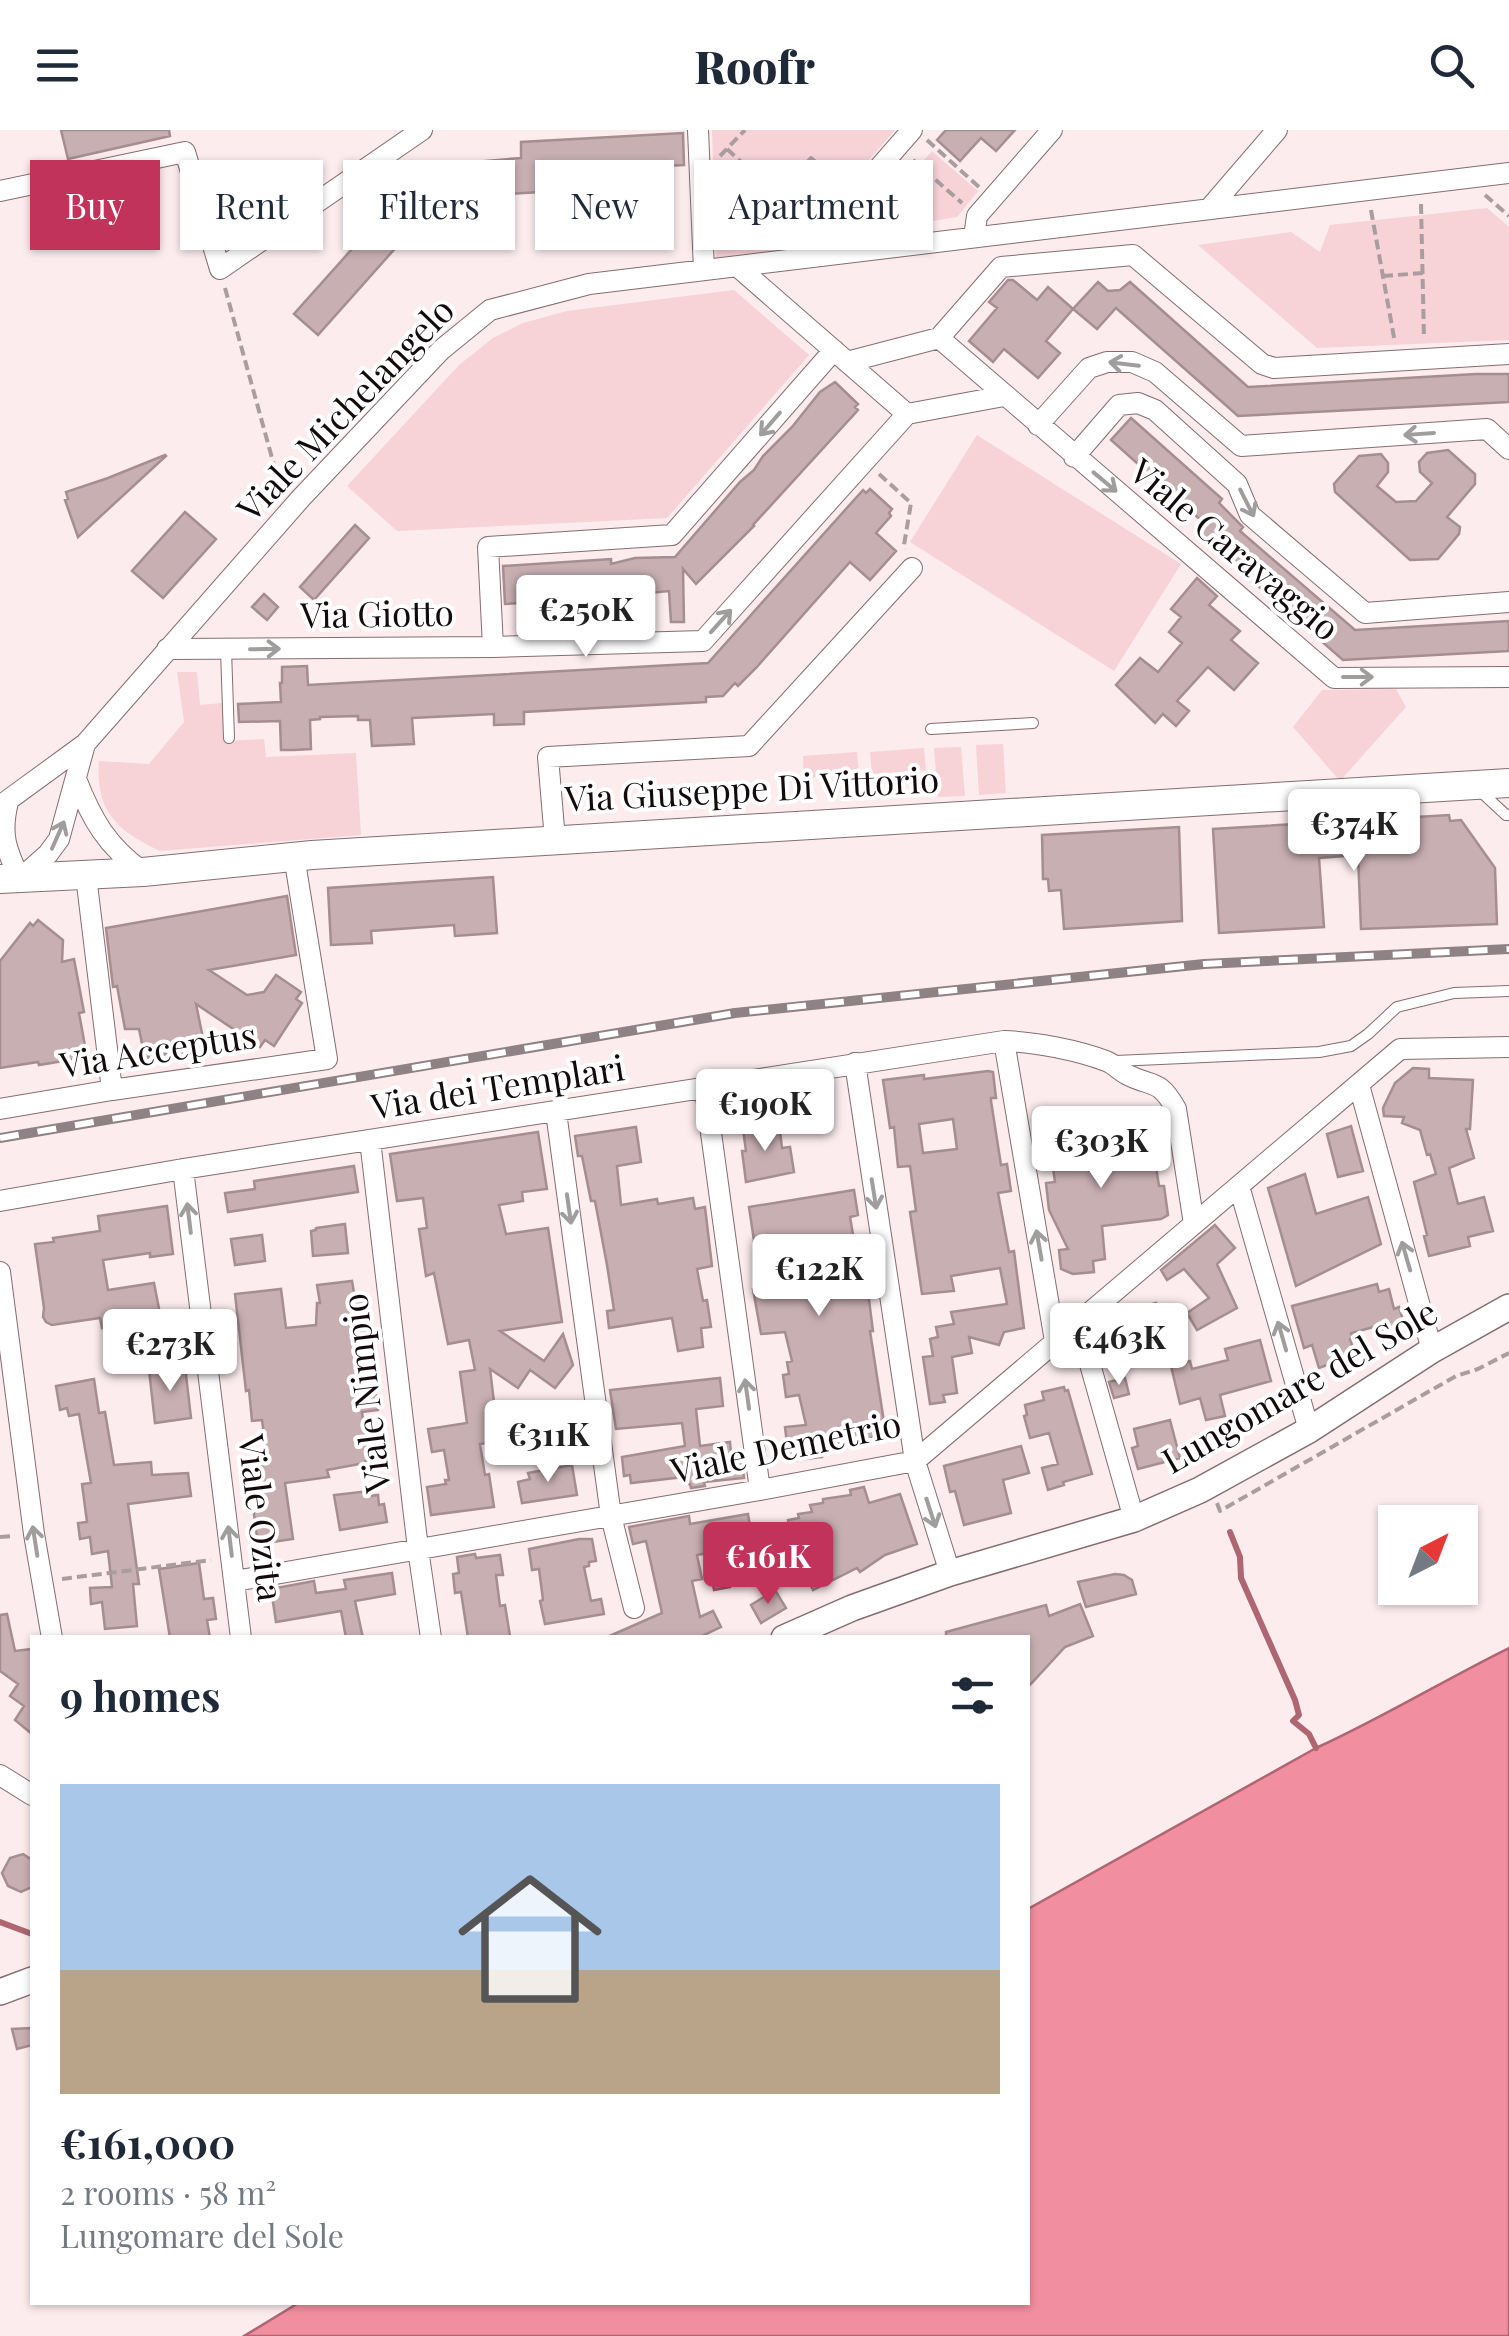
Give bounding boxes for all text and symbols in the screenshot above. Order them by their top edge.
text: Roofr [694,35,815,95]
icon: menu [30,38,85,93]
icon: search [1424,38,1479,93]
chip: Buy [30,160,160,250]
chip: Rent [180,160,323,250]
chip: Filters [343,160,515,250]
chip: New [535,160,674,250]
chip: Apartment [694,160,933,250]
street label: Viale Michelangelo [225,286,463,531]
one-way arrow [1108,354,1141,373]
one-way arrow [759,410,782,436]
one-way arrow [1404,425,1436,444]
street label: Viale Caravaggio [1120,446,1350,650]
one-way arrow [1091,471,1117,493]
one-way arrow [1238,487,1257,517]
pin: €250K [516,575,656,660]
text: €250K [538,586,634,629]
street label: Via Giotto [299,588,454,637]
one-way arrow [709,609,732,634]
one-way arrow [248,639,280,658]
one-way arrow [1341,668,1373,687]
street label: Via Giuseppe Di Vittorio [563,754,940,821]
pin: €374K [1284,789,1424,874]
text: €374K [1310,800,1398,843]
one-way arrow [50,820,68,850]
street label: Via Acceptus [55,1010,259,1087]
street label: Via dei Templari [367,1042,628,1129]
pin: €190K [695,1069,835,1154]
text: €190K [718,1080,812,1123]
pin: €303K [1031,1106,1171,1191]
text: €303K [1054,1117,1148,1160]
one-way arrow [866,1177,884,1210]
one-way arrow [561,1192,579,1224]
one-way arrow [179,1203,198,1235]
one-way arrow [1029,1230,1048,1262]
pin: €122K [749,1234,889,1319]
one-way arrow [1396,1241,1414,1272]
text: €122K [774,1245,864,1288]
street label: Lungomare del Sole [1153,1287,1445,1483]
street label: Viale Nimpio [329,1291,400,1497]
pin: €463K [1049,1303,1189,1388]
pin: €273K [100,1309,240,1394]
text: €463K [1072,1314,1166,1357]
text: €273K [125,1320,215,1363]
one-way arrow [1272,1321,1290,1352]
one-way arrow [737,1378,755,1410]
street label: Viale Demetrio [665,1398,905,1493]
pin: €311K [478,1400,618,1485]
text: €311K [507,1411,589,1454]
street label: Viale Ozita [229,1431,296,1604]
one-way arrow [924,1497,942,1529]
north arrow [1378,1505,1478,1605]
map controls [1378,1505,1478,1605]
pin: €161K [698,1522,838,1607]
one-way arrow [220,1525,239,1557]
one-way arrow [26,1526,44,1558]
text: €161K [725,1533,811,1576]
text: 9 homes [60,1667,220,1723]
icon: filters [945,1668,1000,1723]
icon: home [440,1849,620,2029]
text: €161,000 [60,2114,235,2170]
text: 2 rooms · 58 m² [60,2170,276,2213]
text: Lungomare del Sole [60,2213,344,2256]

